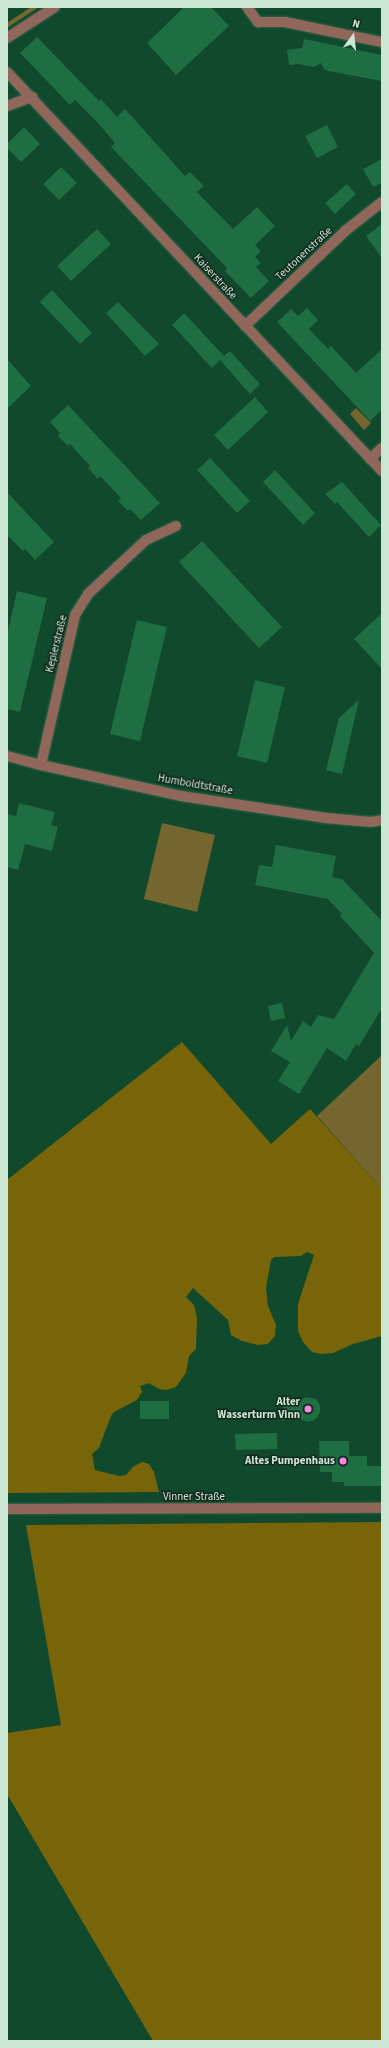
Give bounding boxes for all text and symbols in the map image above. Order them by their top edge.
north arrow [333,16,373,56]
text: N [351,16,362,32]
street label: Teutonenstraße [273,224,335,284]
street label: Kaiserstraße [191,251,239,303]
street label: Keplerstraße [43,614,71,674]
street label: Humboldtstraße [157,772,233,798]
place label: Alter Wasserturm Vinn [217,1396,300,1422]
marker: Alter Wasserturm Vinn [303,1404,313,1414]
place label: Altes Pumpenhaus [245,1454,335,1468]
marker: Altes Pumpenhaus [338,1456,348,1466]
street label: Vinner Straße [163,1490,225,1504]

